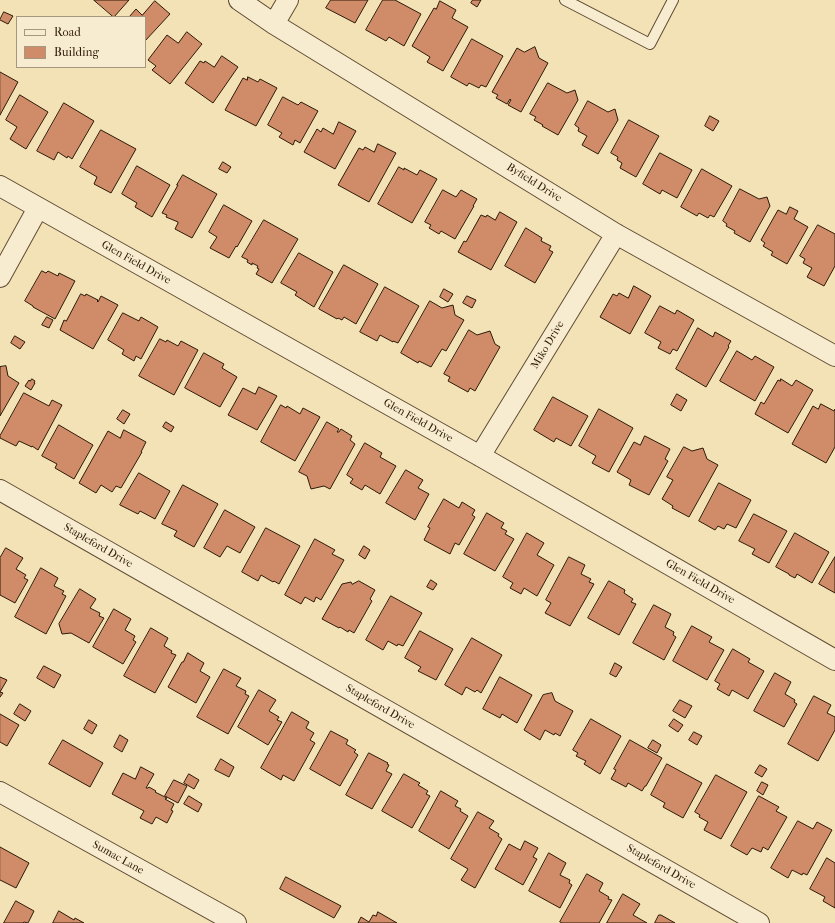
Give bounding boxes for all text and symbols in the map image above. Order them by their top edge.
legend [16,16,146,68]
text: Road [54,25,81,39]
text: Building [54,45,99,59]
street label: Byfield Drive [504,161,564,205]
street label: Glen Field Drive [99,238,173,288]
street label: Miko Drive [529,319,567,371]
street label: Glen Field Drive [381,396,455,446]
street label: Stapleford Drive [61,521,135,571]
street label: Glen Field Drive [663,557,737,607]
street label: Stapleford Drive [343,682,417,732]
street label: Sumac Lane [90,838,146,878]
street label: Stapleford Drive [624,842,698,892]

